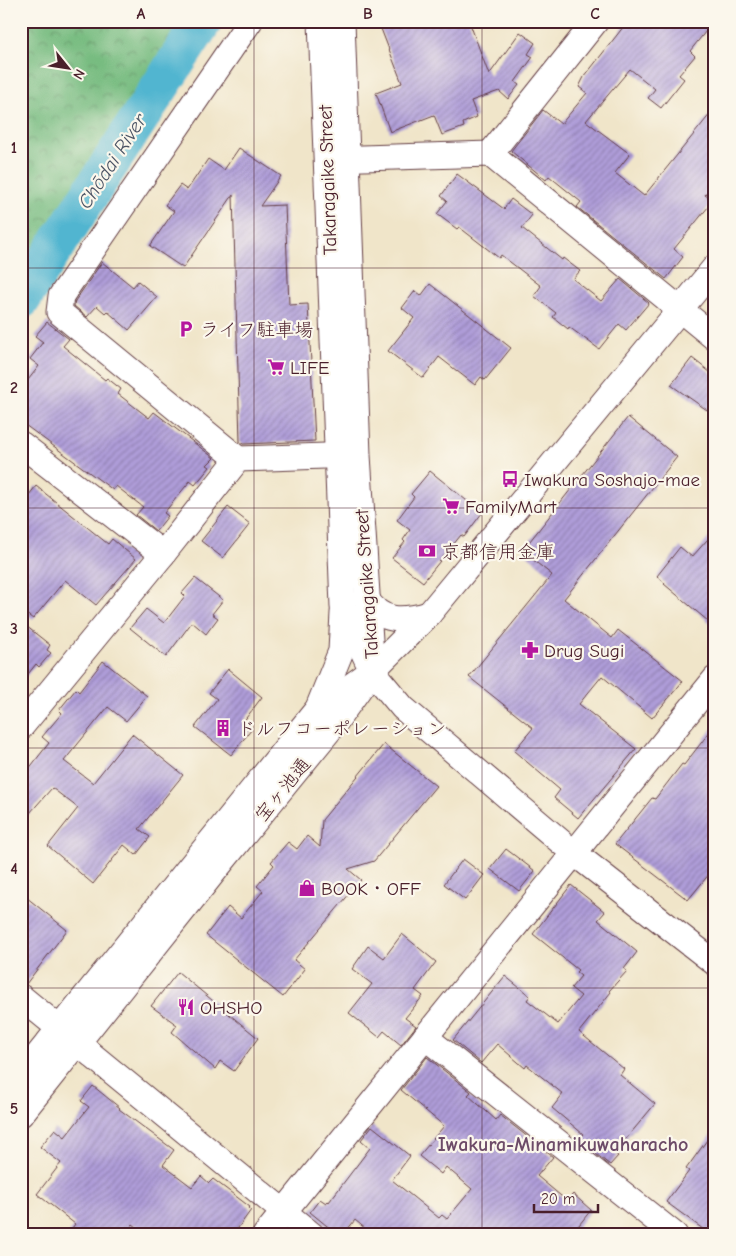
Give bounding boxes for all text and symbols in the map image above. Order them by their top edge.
text: A [137,5,146,23]
text: B [363,5,373,23]
text: C [590,5,600,23]
north arrow [42,42,92,92]
text: N [69,66,88,82]
street label: Takaragaike Street [314,104,342,255]
water label: Chōdai River [73,109,152,213]
text: 1 [11,139,17,157]
parking icon: ライフ駐車場 [176,319,196,339]
place label: ライフ駐車場 [200,319,313,341]
supermarket icon: LIFE [266,357,286,377]
place label: LIFE [290,357,329,379]
text: 2 [10,379,18,397]
bus stop icon: Iwakura Soshajo-mae [500,469,520,489]
place label: Iwakura Soshajo-mae [524,469,700,491]
supermarket icon: FamilyMart [441,496,461,516]
place label: FamilyMart [465,496,557,518]
street label: Takaragaike Street [351,508,383,659]
bank icon: 京都信用金庫 [417,541,437,561]
place label: 京都信用金庫 [441,541,555,563]
text: 3 [10,620,18,638]
pharmacy icon: Drug Sugi [520,640,540,660]
place label: Drug Sugi [544,640,624,662]
building icon: ドルフコーポレーション [213,718,233,738]
place label: ドルフコーポレーション [237,718,446,740]
street label: 宝ヶ池通 [250,753,315,826]
text: 4 [10,860,18,878]
shop icon: BOOK・OFF [297,878,317,898]
place label: BOOK・OFF [321,878,421,900]
restaurant icon: OHSHO [176,997,196,1017]
place label: OHSHO [200,997,262,1019]
text: 5 [10,1100,18,1118]
district label: Iwakura-Minamikuwaharacho [438,1133,688,1156]
scale bar [534,1181,597,1213]
text: 20 m [541,1190,575,1208]

